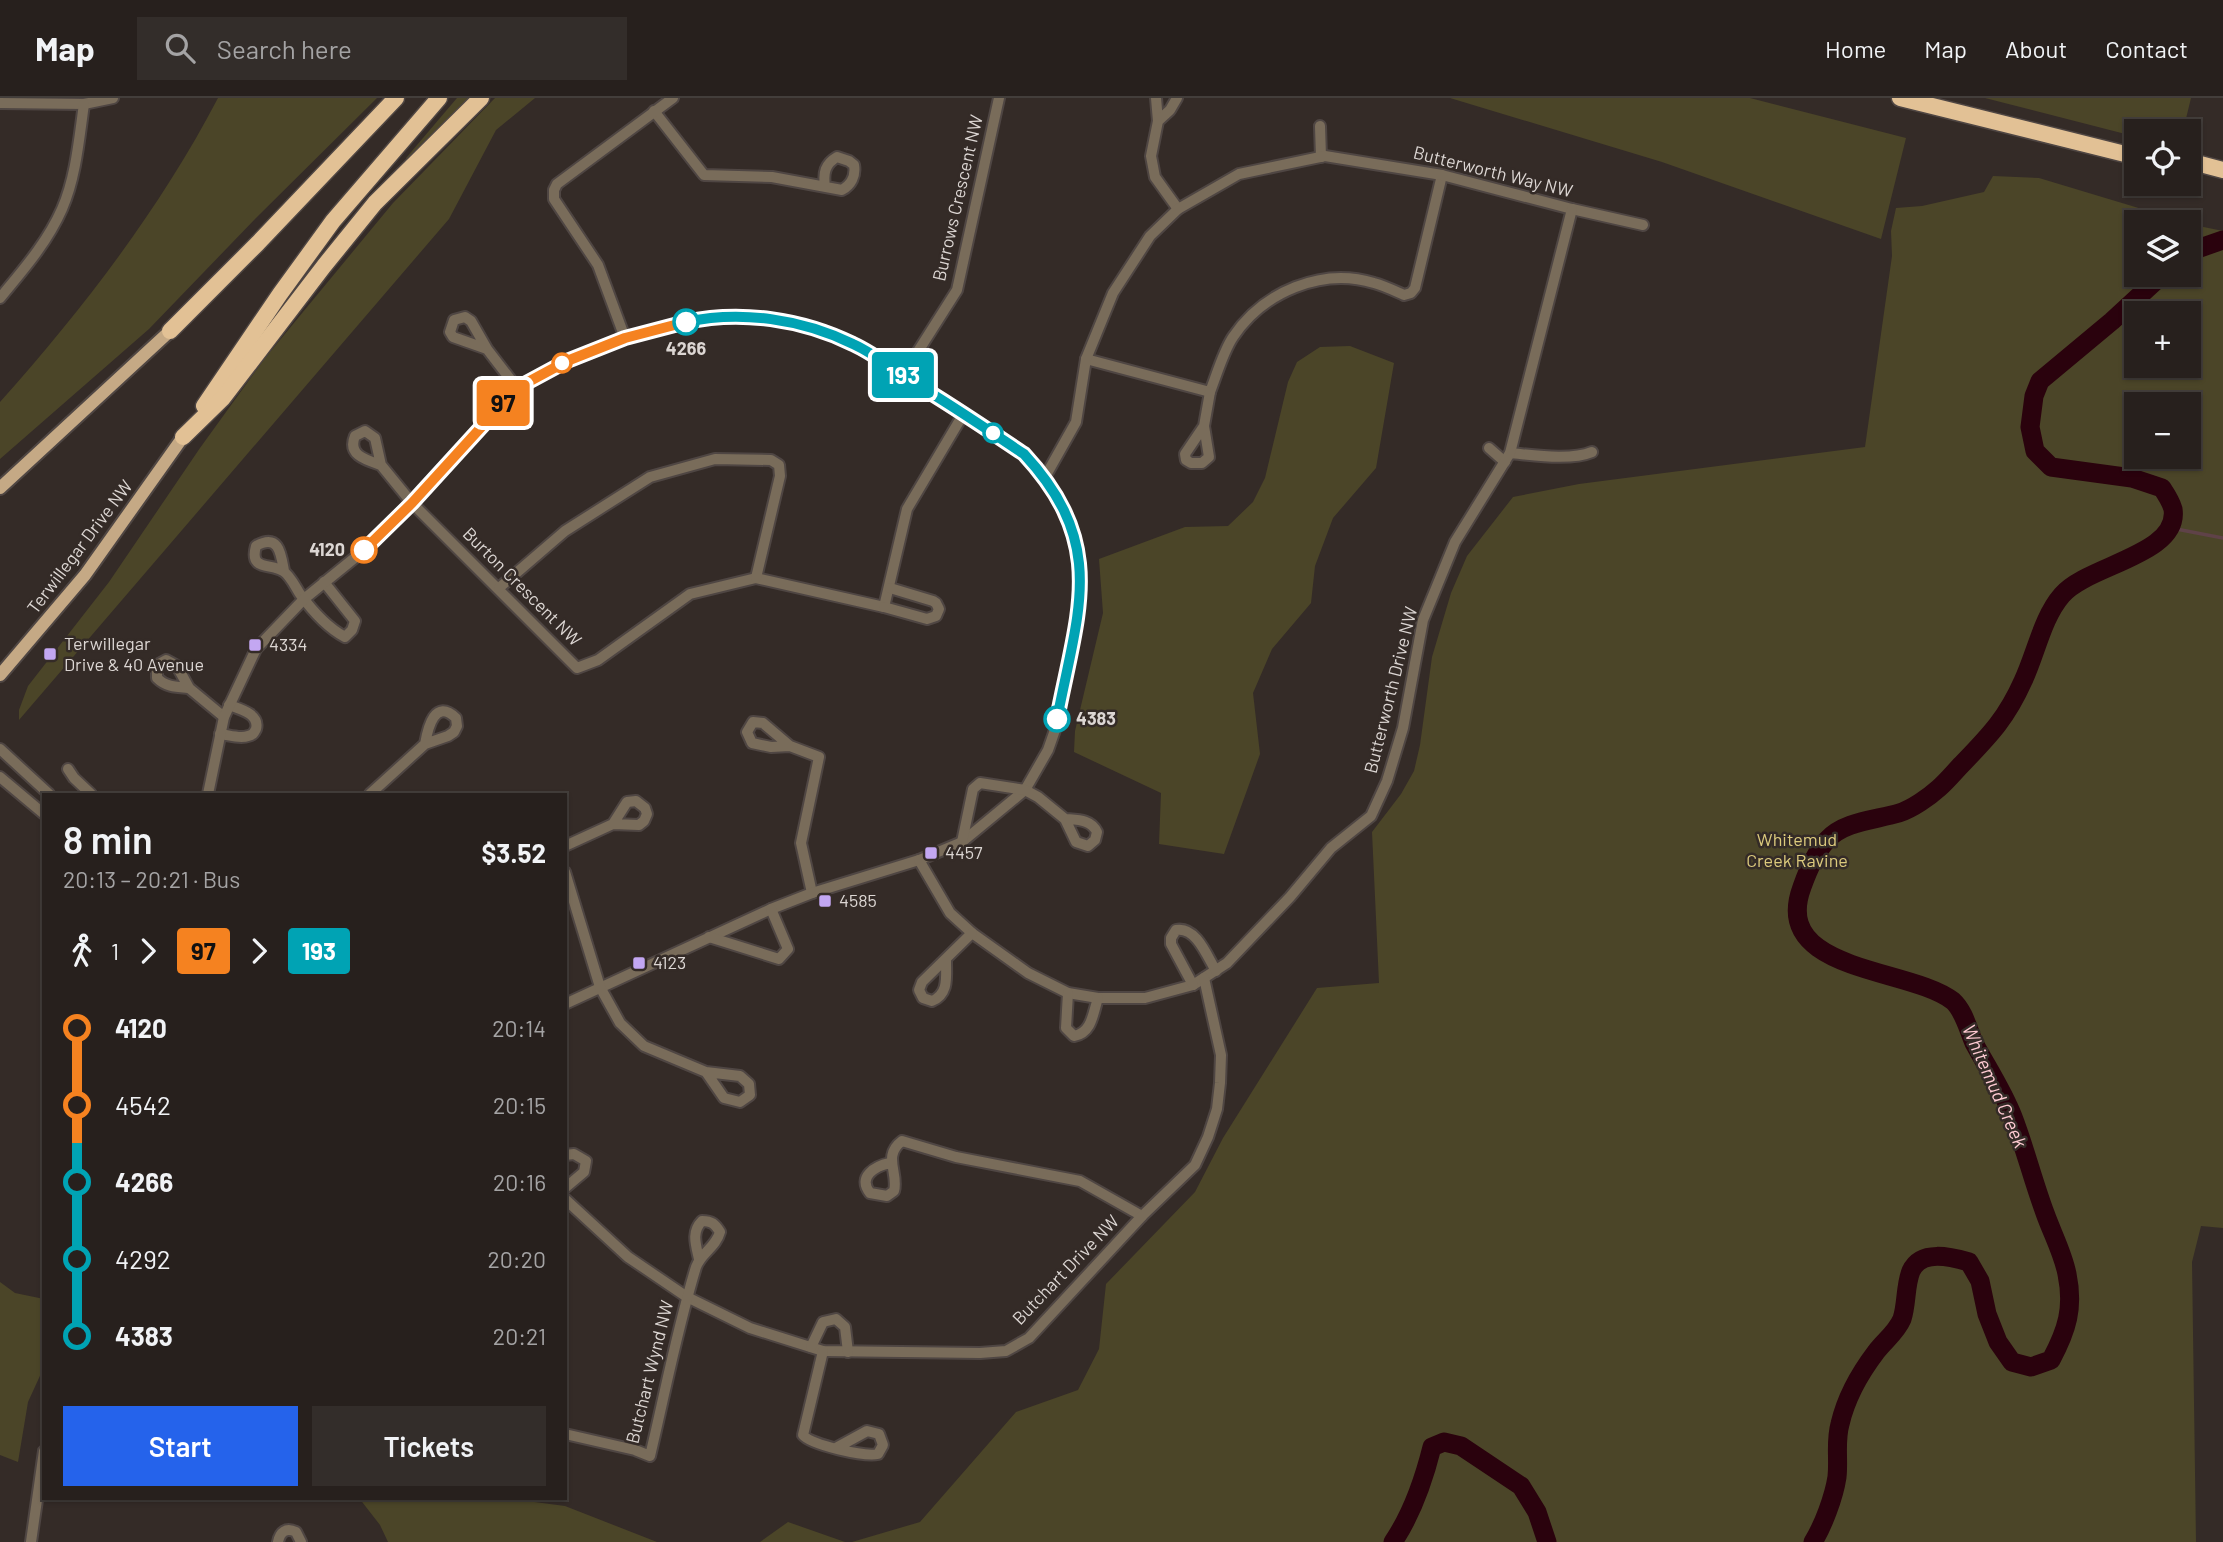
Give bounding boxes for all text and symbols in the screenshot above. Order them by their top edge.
search box [137,17,627,80]
text: Map [35,28,95,68]
icon: search [161,29,199,67]
text: Search here [217,33,352,64]
text: Home [1825,34,1886,63]
text: Map [1924,34,1967,63]
text: About [2005,34,2067,63]
text: Contact [2105,34,2188,63]
street label: Burrows Crescent NW [927,112,987,283]
map controls [2124,119,2201,469]
button: locate [2124,119,2201,196]
street label: Butterworth Way NW [1411,141,1575,201]
button: layers [2124,210,2201,287]
button: + [2124,301,2201,378]
marker: 4266 [673,309,699,335]
place label: 4266 [666,337,706,359]
line badge: 193 [863,352,943,398]
unlabelled marker [552,353,572,373]
text: 193 [886,360,920,389]
line badge: 97 [472,380,534,426]
text: 97 [491,388,515,417]
button: − [2124,392,2201,469]
unlabelled marker [983,423,1003,443]
street label: Terwillegar Drive NW [22,475,137,618]
street label: Burton Crescent NW [459,522,587,650]
marker: 4120 [351,537,377,563]
place label: 4120 [309,538,345,560]
street label: Butterworth Drive NW [1359,604,1421,775]
place label: Terwillegar Drive & 40 Avenue [64,632,204,675]
place label: 4334 [269,633,307,655]
marker: 4334 [247,637,263,653]
marker: Terwillegar Drive & 40 Avenue [42,646,58,662]
marker: 4383 [1044,706,1070,732]
place label: 4383 [1076,707,1116,729]
text: 8 min [63,816,153,862]
park label: Whitemud Creek Ravine [1746,828,1848,871]
text: $3.52 [481,837,546,868]
place label: 4457 [945,841,983,863]
marker: 4457 [923,845,939,861]
text: 20:13 – 20:21 · Bus [63,865,240,893]
place label: 4585 [839,889,877,911]
marker: 4585 [817,893,833,909]
icon: walk [63,932,101,970]
icon: forward [129,932,167,970]
icon: forward [240,932,278,970]
text: 97 [191,936,216,965]
text: 193 [302,936,336,965]
text: 1 [111,937,119,965]
place label: 4123 [653,951,686,973]
marker: 4123 [631,955,647,971]
text: 4120 [115,1012,167,1043]
text: 20:14 [492,1014,546,1042]
water label: Whitemud Creek [1958,1021,2033,1152]
text: 4542 [115,1089,171,1120]
text: 20:15 [493,1091,546,1119]
text: 4266 [115,1166,173,1197]
text: 20:16 [493,1168,546,1196]
street label: Butchart Drive NW [1007,1210,1123,1329]
text: 4292 [115,1243,171,1274]
text: 20:20 [488,1245,546,1273]
street label: Butchart Wynd NW [621,1298,678,1446]
text: 4383 [115,1320,173,1351]
text: 20:21 [493,1322,546,1350]
button: Start [63,1406,298,1486]
button: Tickets [312,1406,546,1486]

